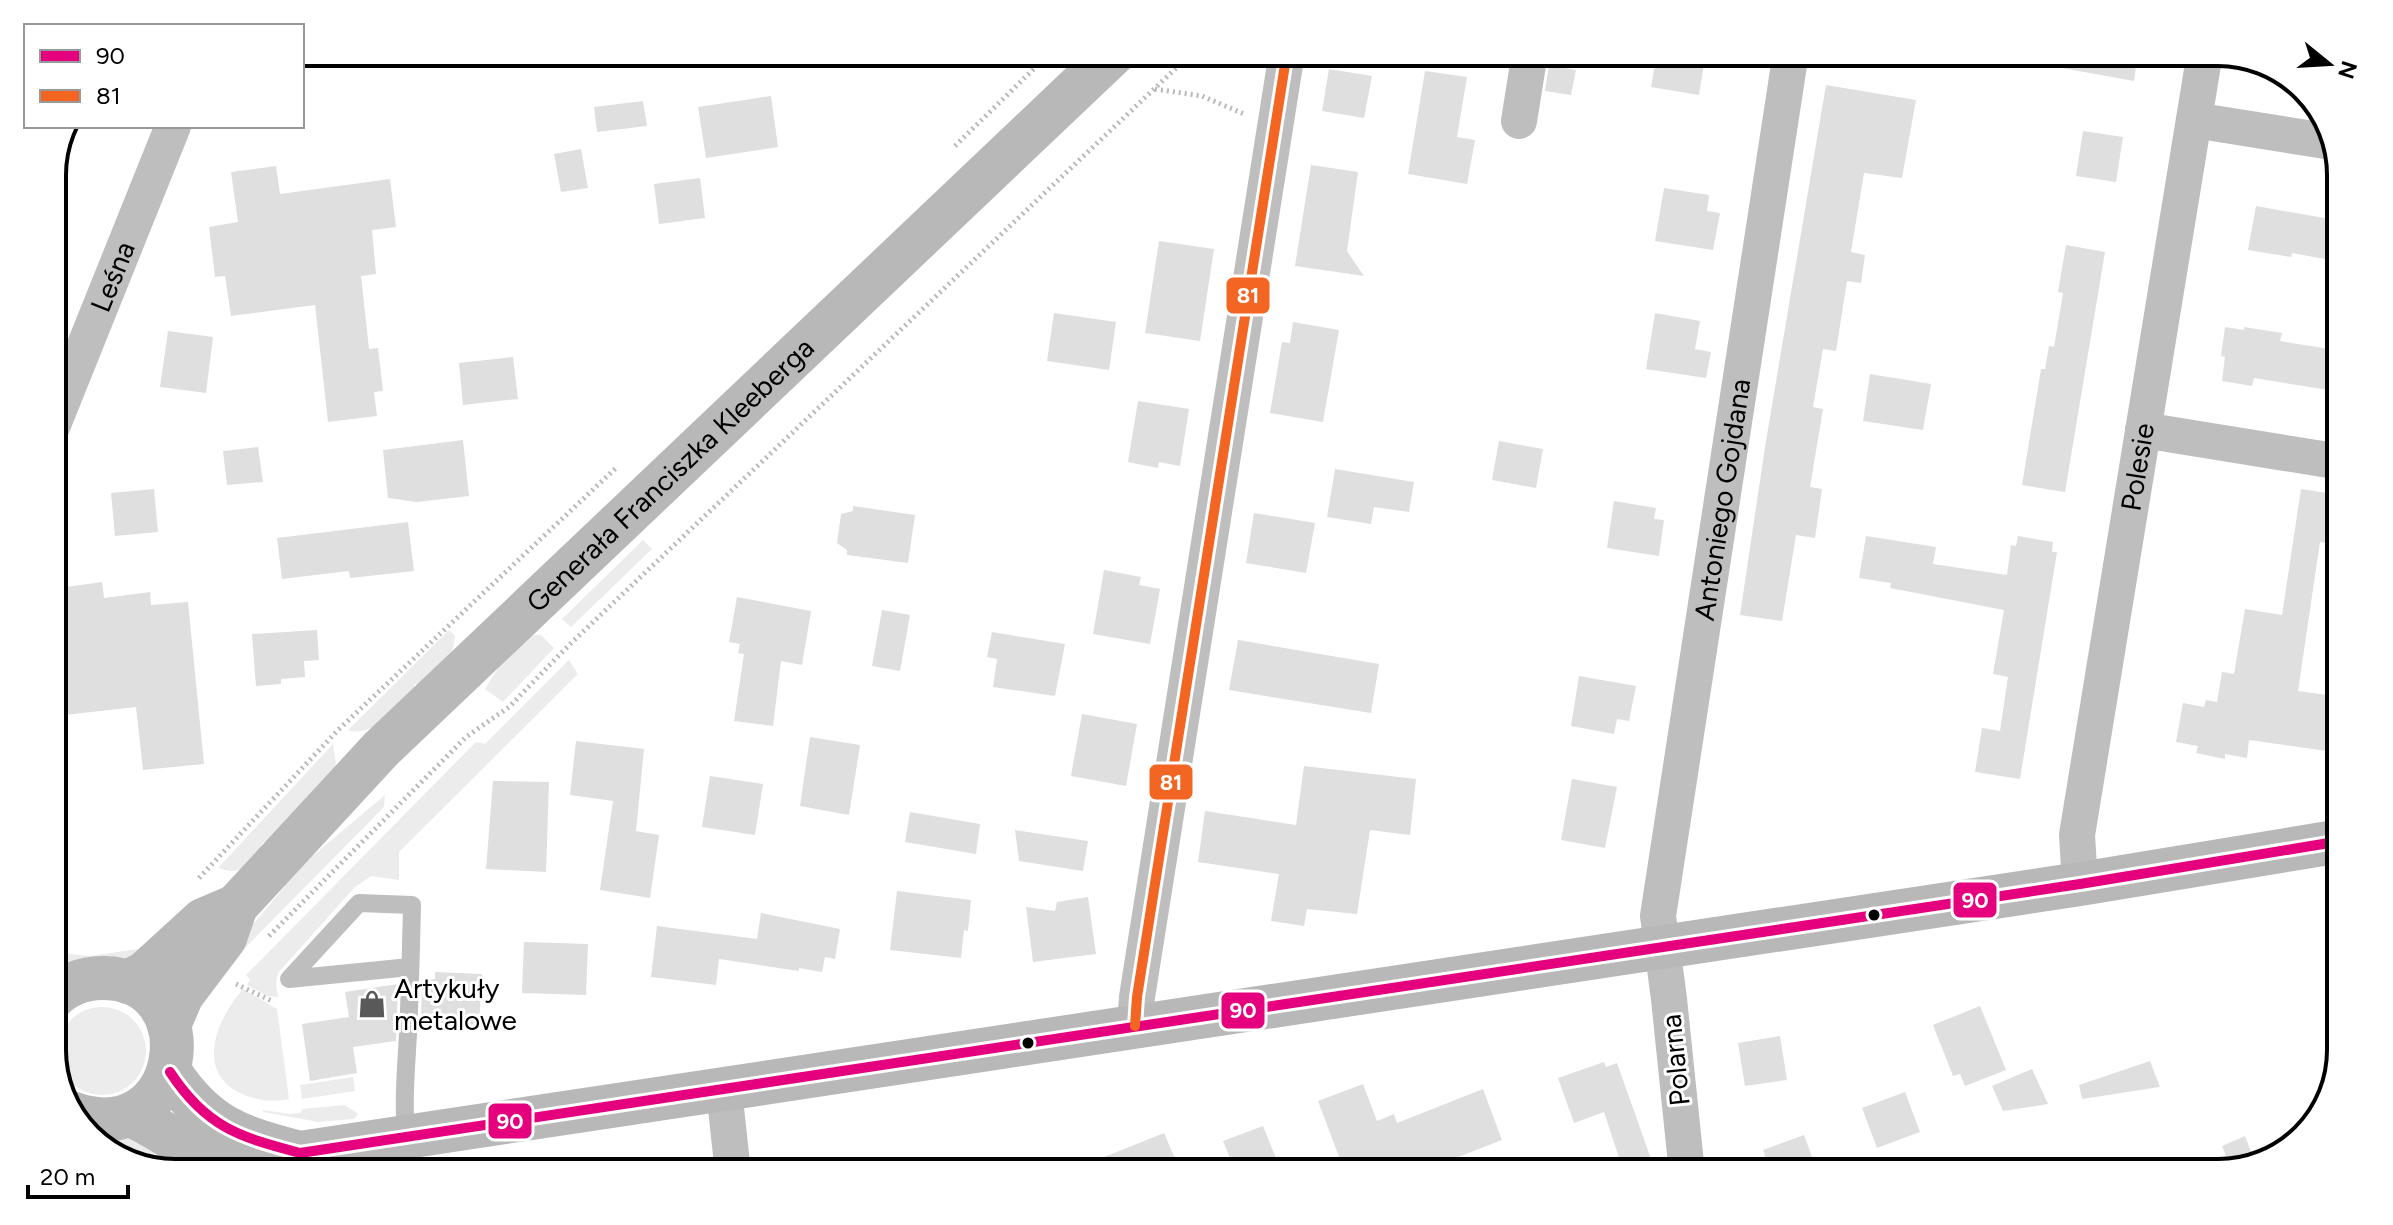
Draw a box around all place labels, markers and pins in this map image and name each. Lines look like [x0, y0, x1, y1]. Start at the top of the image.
unlabelled marker [1866, 907, 1882, 923]
place label: Artykuły metalowe [394, 971, 517, 1037]
shop icon: Artykuły metalowe [357, 989, 387, 1019]
unlabelled marker [1020, 1035, 1036, 1051]

